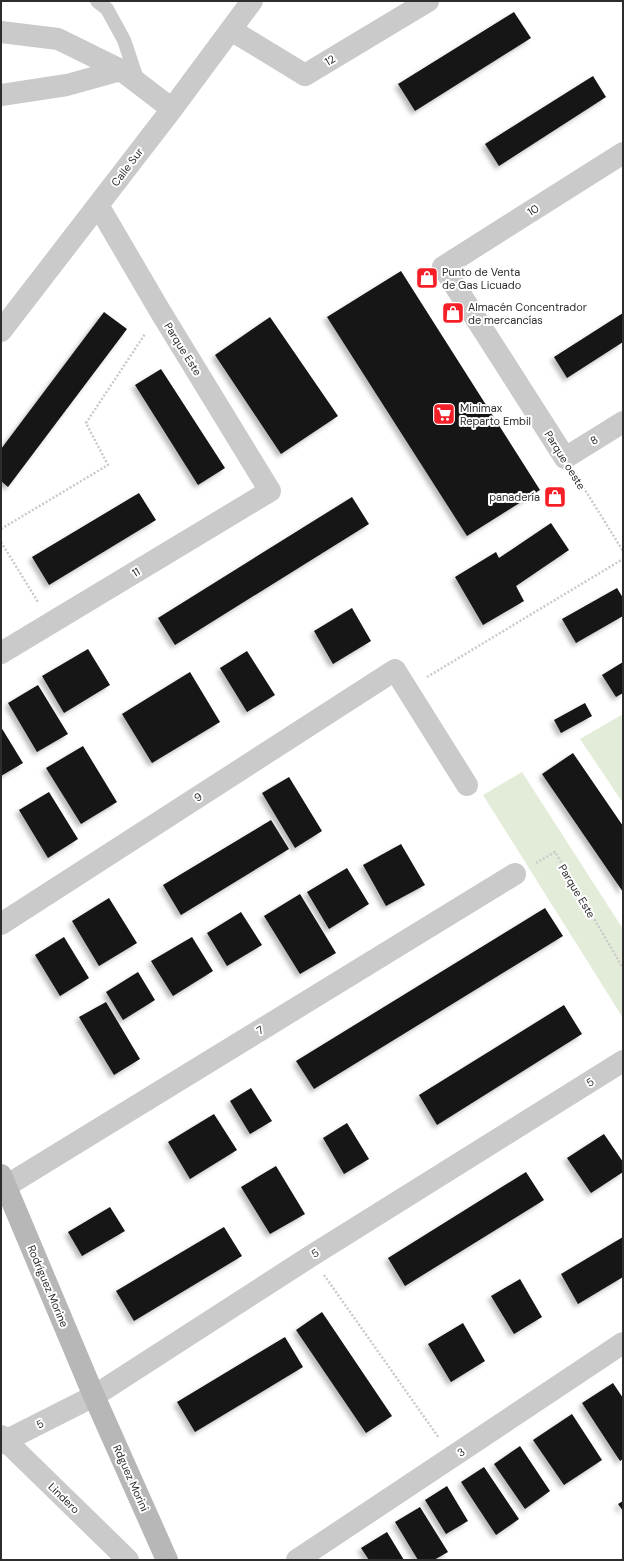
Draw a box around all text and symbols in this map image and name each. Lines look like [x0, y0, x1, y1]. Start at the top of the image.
street label: 12 [322, 51, 338, 69]
street label: Calle Sur [108, 145, 146, 189]
street label: 10 [525, 201, 541, 219]
shop icon: Punto de Venta de Gas Licuado [414, 265, 440, 291]
place label: Punto de Venta de Gas Licuado [442, 265, 521, 292]
shop icon: Almacén Concentrador de mercancías [440, 300, 466, 326]
place label: Almacén Concentrador de mercancías [468, 300, 587, 327]
street label: Parque Este [161, 320, 205, 378]
supermarket icon: Minimax Reparto Embil [431, 401, 457, 427]
place label: Minimax Reparto Embil [460, 401, 531, 428]
street label: Parque oeste [541, 428, 589, 492]
street label: 8 [587, 432, 601, 448]
shop icon: panadería [542, 484, 568, 510]
place label: panadería [489, 490, 540, 504]
street label: 11 [129, 564, 143, 580]
street label: 9 [191, 789, 205, 805]
street label: Parque Este [555, 862, 599, 920]
street label: 7 [254, 1022, 266, 1038]
street label: 5 [583, 1074, 597, 1090]
street label: Rodríguez Morine [24, 1243, 72, 1329]
street label: 5 [308, 1245, 322, 1261]
street label: 5 [34, 1416, 46, 1432]
street label: Rdguez Morini [110, 1443, 152, 1513]
street label: 3 [454, 1444, 468, 1460]
street label: Lindero [45, 1480, 83, 1516]

